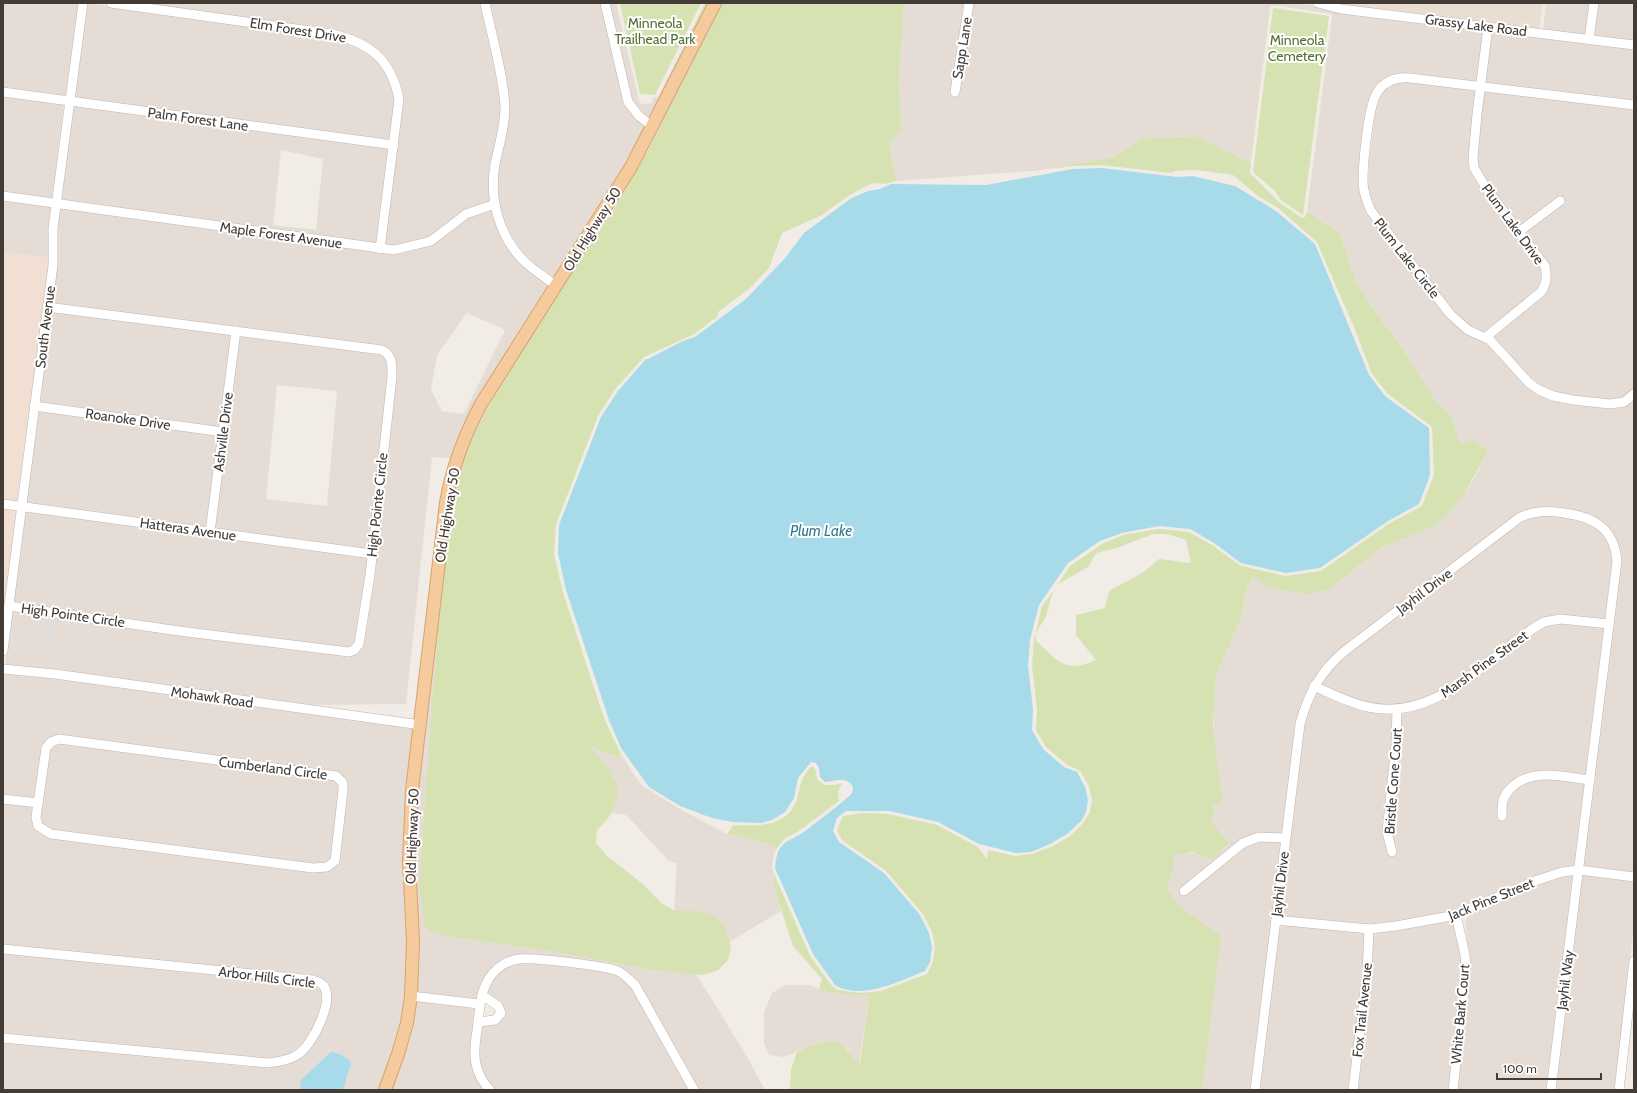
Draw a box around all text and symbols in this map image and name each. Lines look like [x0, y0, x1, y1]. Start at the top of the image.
street label: Grassy Lake Road [1424, 10, 1528, 40]
street label: Elm Forest Drive [249, 13, 347, 47]
park label: Minneola Trailhead Park [614, 14, 696, 48]
street label: Sapp Lane [948, 16, 976, 80]
park label: Minneola Cemetery [1268, 31, 1326, 65]
street label: Palm Forest Lane [146, 103, 250, 135]
street label: Plum Lake Drive [1478, 180, 1548, 268]
street label: Old Highway 50 [559, 183, 625, 275]
street label: Plum Lake Circle [1370, 214, 1444, 302]
street label: Maple Forest Avenue [219, 218, 343, 252]
street label: South Avenue [31, 285, 59, 369]
street label: Ashville Drive [209, 391, 237, 473]
street label: Roanoke Drive [84, 404, 172, 434]
street label: High Pointe Circle [363, 452, 391, 558]
street label: Old Highway 50 [431, 466, 463, 564]
street label: Hatteras Avenue [139, 513, 237, 545]
water label: Plum Lake [790, 522, 852, 540]
street label: Jayhil Drive [1392, 564, 1456, 618]
street label: High Pointe Circle [20, 599, 126, 631]
street label: Marsh Pine Street [1437, 626, 1532, 702]
street label: Mohawk Road [170, 682, 254, 712]
street label: Bristle Cone Court [1380, 727, 1406, 835]
street label: Cumberland Circle [218, 752, 328, 784]
street label: Old Highway 50 [401, 787, 423, 884]
street label: Jayhil Drive [1267, 850, 1293, 919]
street label: Jack Pine Street [1445, 874, 1537, 925]
street label: Jayhil Way [1552, 949, 1578, 1012]
street label: Arbor Hills Circle [218, 962, 316, 992]
street label: Fox Trail Avenue [1348, 962, 1376, 1058]
street label: White Bark Court [1447, 963, 1473, 1065]
scale bar [1497, 1055, 1601, 1081]
text: 100 m [1503, 1061, 1537, 1076]

